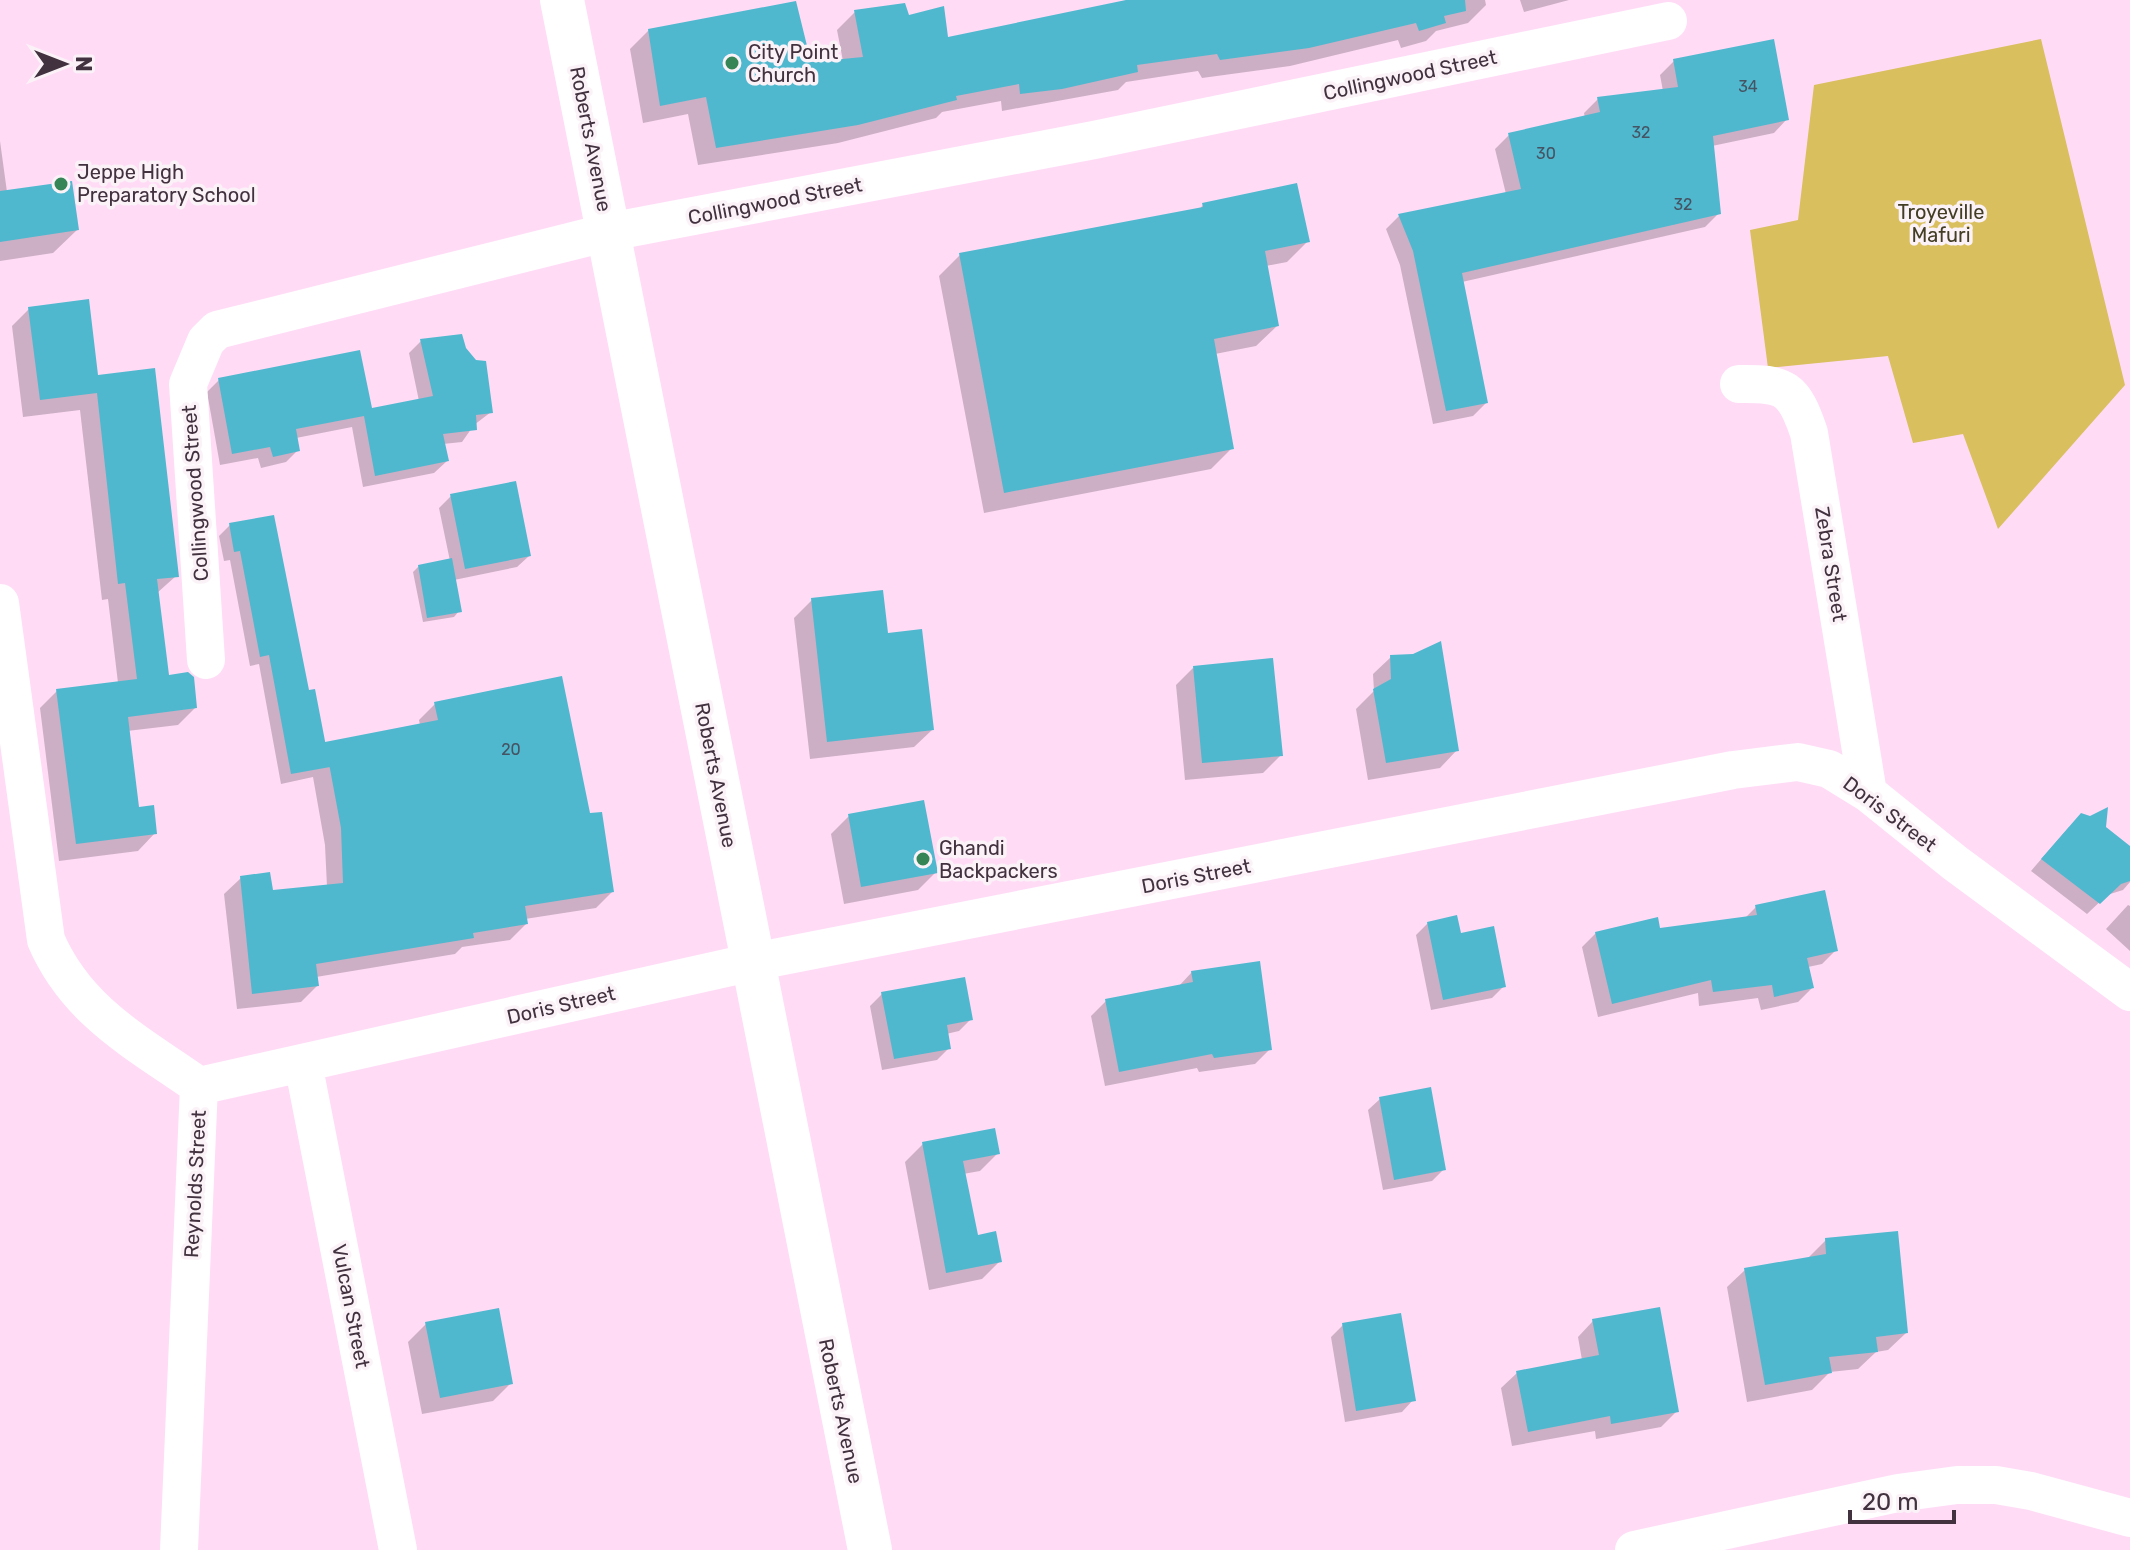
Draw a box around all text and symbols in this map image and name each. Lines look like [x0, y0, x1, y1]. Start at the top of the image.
north arrow [24, 24, 104, 104]
place label: City Point Church [748, 40, 838, 87]
street label: Collingwood Street [1321, 45, 1499, 105]
marker: City Point Church [723, 54, 741, 72]
text: N [70, 56, 97, 72]
street label: Roberts Avenue [565, 64, 617, 214]
house number: 34 [1738, 77, 1758, 96]
house number: 32 [1631, 123, 1651, 142]
house number: 30 [1536, 144, 1556, 163]
place label: Jeppe High Preparatory School [77, 160, 256, 207]
street label: Collingwood Street [686, 172, 864, 230]
marker: Jeppe High Preparatory School [52, 175, 70, 193]
house number: 32 [1673, 195, 1693, 214]
park label: Troyeville Mafuri [1898, 200, 1984, 247]
street label: Collingwood Street [177, 404, 213, 582]
street label: Zebra Street [1810, 505, 1852, 623]
street label: Roberts Avenue [690, 700, 742, 850]
house number: 20 [501, 740, 521, 759]
street label: Doris Street [1839, 771, 1942, 857]
place label: Ghandi Backpackers [939, 836, 1058, 883]
marker: Ghandi Backpackers [914, 850, 932, 868]
street label: Doris Street [1139, 854, 1253, 898]
street label: Doris Street [504, 981, 618, 1029]
street label: Reynolds Street [179, 1109, 211, 1259]
street label: Vulcan Street [327, 1242, 375, 1370]
street label: Roberts Avenue [814, 1336, 868, 1486]
scale bar [1850, 1474, 1954, 1524]
text: 20 m [1862, 1488, 1919, 1516]

